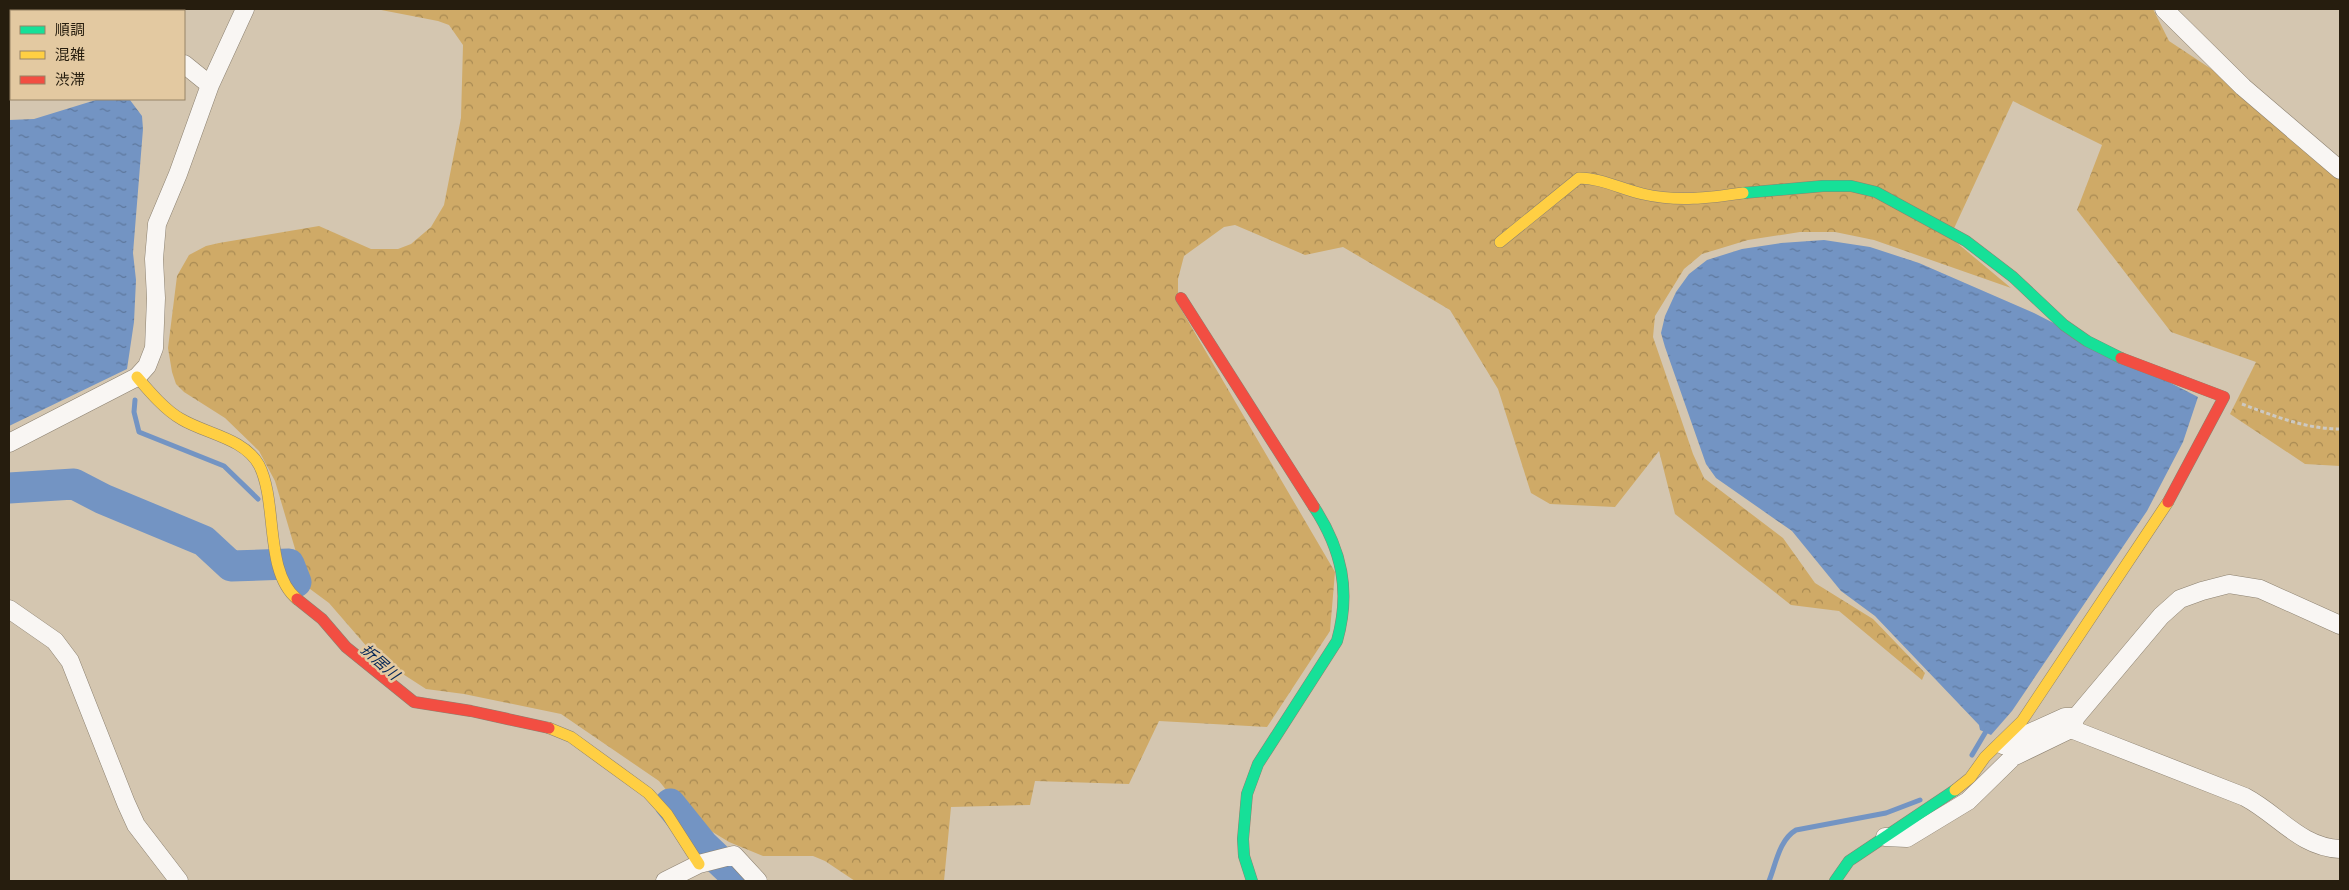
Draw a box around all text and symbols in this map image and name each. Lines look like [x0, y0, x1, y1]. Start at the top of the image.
legend [10, 10, 185, 100]
text: 順調 [55, 21, 85, 39]
text: 混雑 [55, 46, 85, 64]
text: 渋滞 [55, 71, 85, 89]
water label: 折居川 [357, 640, 404, 685]

